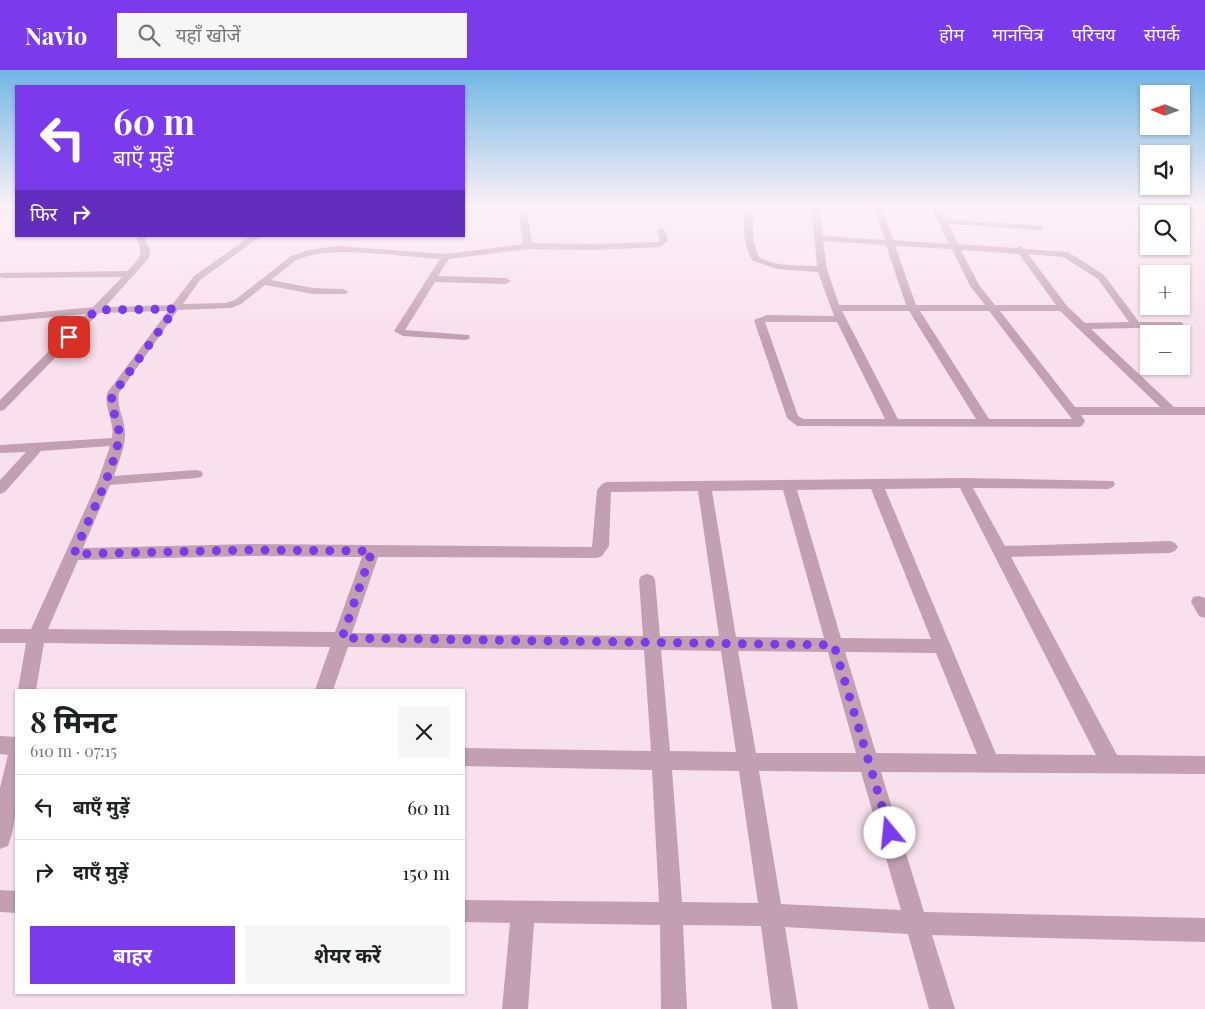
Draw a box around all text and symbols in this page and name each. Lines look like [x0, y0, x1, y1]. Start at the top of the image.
search box [117, 13, 467, 58]
text: Navio [25, 19, 87, 51]
icon: search [135, 21, 163, 49]
text: यहाँ खोजें [175, 21, 241, 47]
text: होम [939, 22, 964, 46]
text: मानचित्र [992, 22, 1044, 46]
text: परिचय [1072, 22, 1116, 46]
text: संपर्क [1144, 22, 1180, 46]
north arrow [1140, 85, 1190, 135]
map controls [1140, 85, 1190, 375]
text: 60 m [113, 97, 195, 144]
icon: left [30, 105, 95, 170]
text: बाएँ मुड़ें [113, 142, 174, 172]
button: sound [1140, 145, 1190, 195]
text: फिर [30, 200, 57, 226]
icon: right [67, 200, 95, 228]
button: search [1140, 205, 1190, 255]
button: + [1140, 265, 1190, 315]
pin [48, 316, 90, 358]
icon: arrive [55, 323, 83, 351]
button: − [1140, 325, 1190, 375]
text: 8 मिनट [30, 701, 117, 741]
button: close [398, 706, 450, 758]
text: 610 m · 07:15 [30, 740, 117, 761]
icon: left [30, 793, 58, 821]
text: बाएँ मुड़ें [73, 793, 130, 819]
text: 60 m [407, 794, 450, 820]
position arrow [863, 806, 915, 858]
icon: right [30, 858, 58, 886]
text: दाएँ मुड़ें [73, 858, 128, 884]
text: 150 m [402, 859, 450, 885]
button: बाहर [30, 926, 235, 984]
button: शेयर करें [245, 926, 450, 984]

